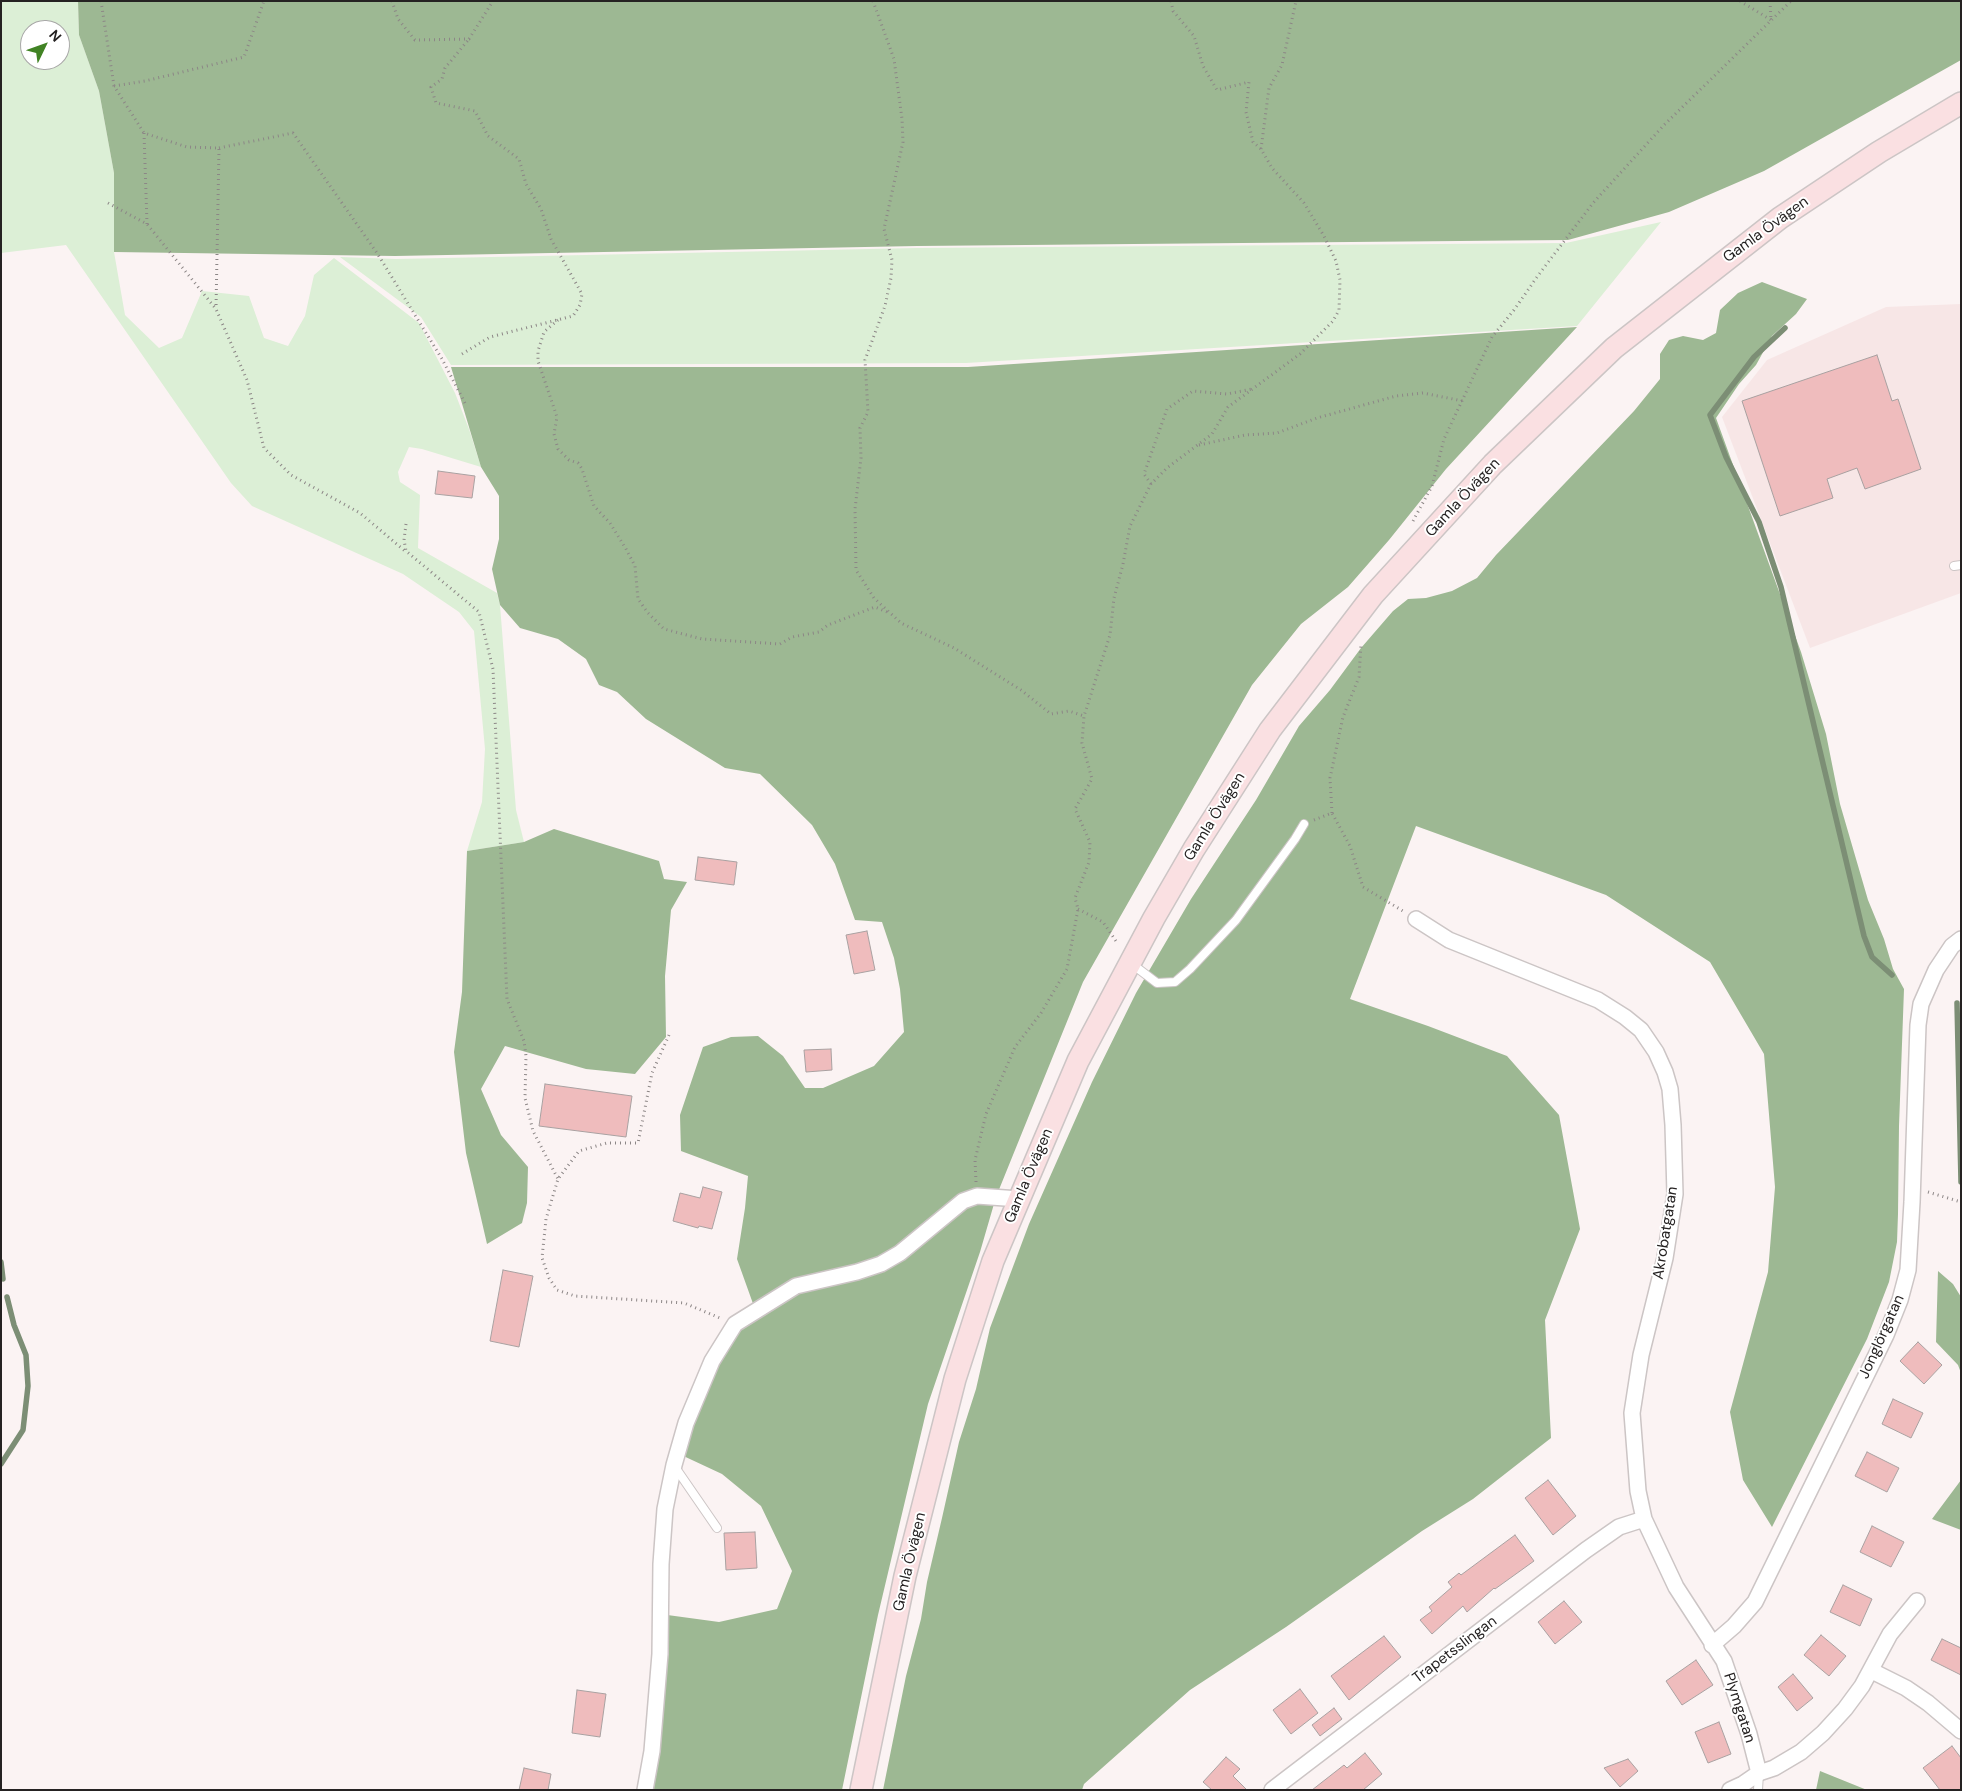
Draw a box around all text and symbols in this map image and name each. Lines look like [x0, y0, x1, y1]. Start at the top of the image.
north arrow [20, 20, 70, 70]
text: N [45, 26, 66, 45]
street label: Gamla Övägen [1720, 193, 1812, 267]
street label: Gamla Övägen [1422, 455, 1504, 541]
street label: Gamla Övägen [1181, 769, 1249, 865]
street label: Gamla Övägen [1001, 1126, 1057, 1226]
street label: Akrobatgatan [1650, 1185, 1682, 1281]
street label: Jonglörgatan [1855, 1292, 1909, 1382]
street label: Gamla Övägen [890, 1511, 930, 1613]
street label: Trapetsslingan [1409, 1613, 1501, 1687]
street label: Plymgatan [1719, 1671, 1759, 1745]

